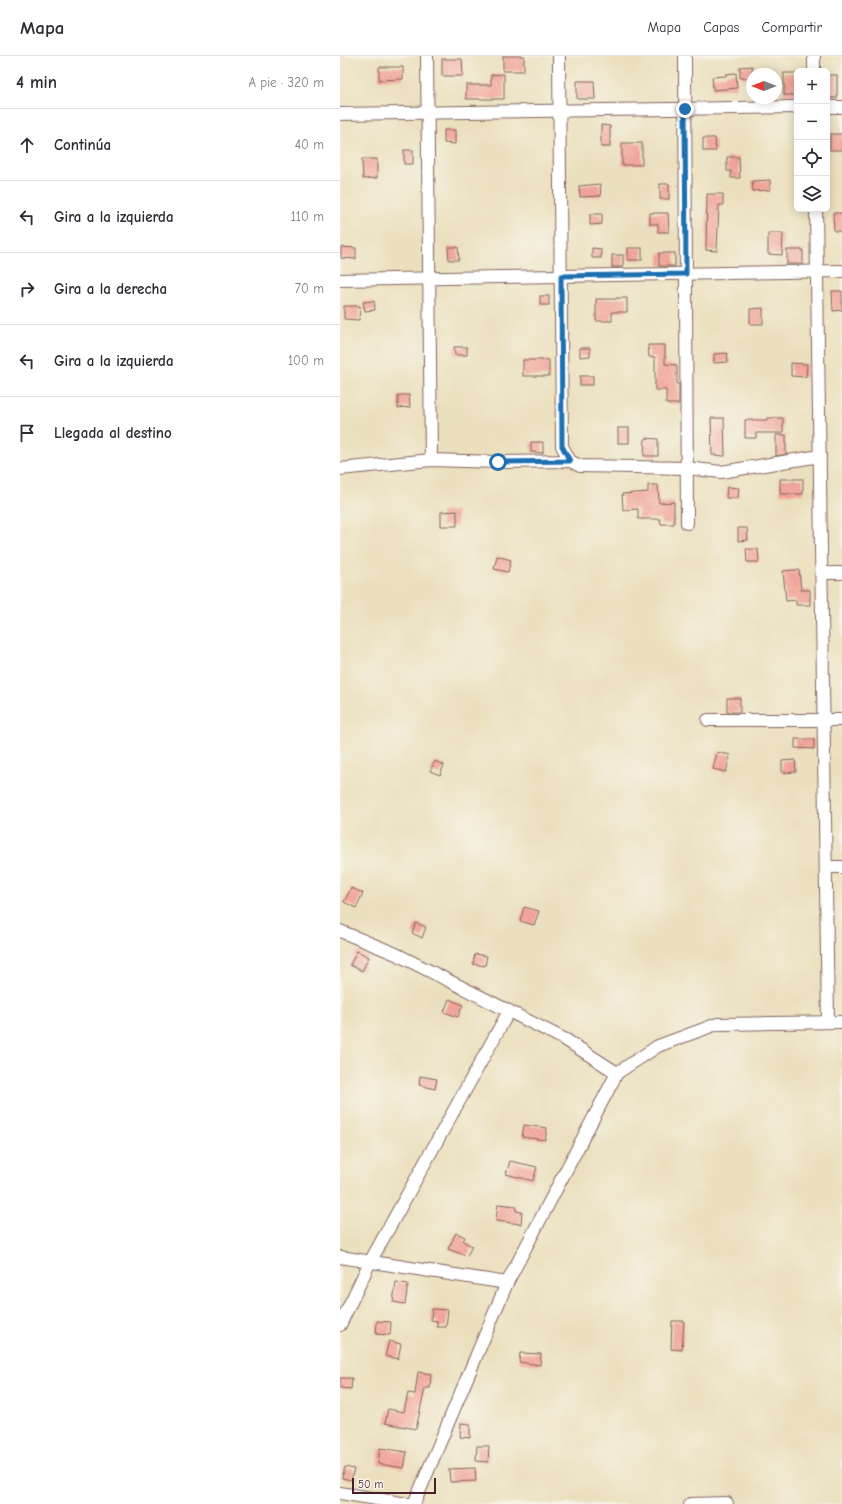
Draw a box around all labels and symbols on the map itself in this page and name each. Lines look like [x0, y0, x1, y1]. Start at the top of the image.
north arrow [746, 68, 782, 104]
route end [676, 100, 694, 118]
route start [489, 453, 507, 471]
scale bar [352, 1476, 436, 1495]

